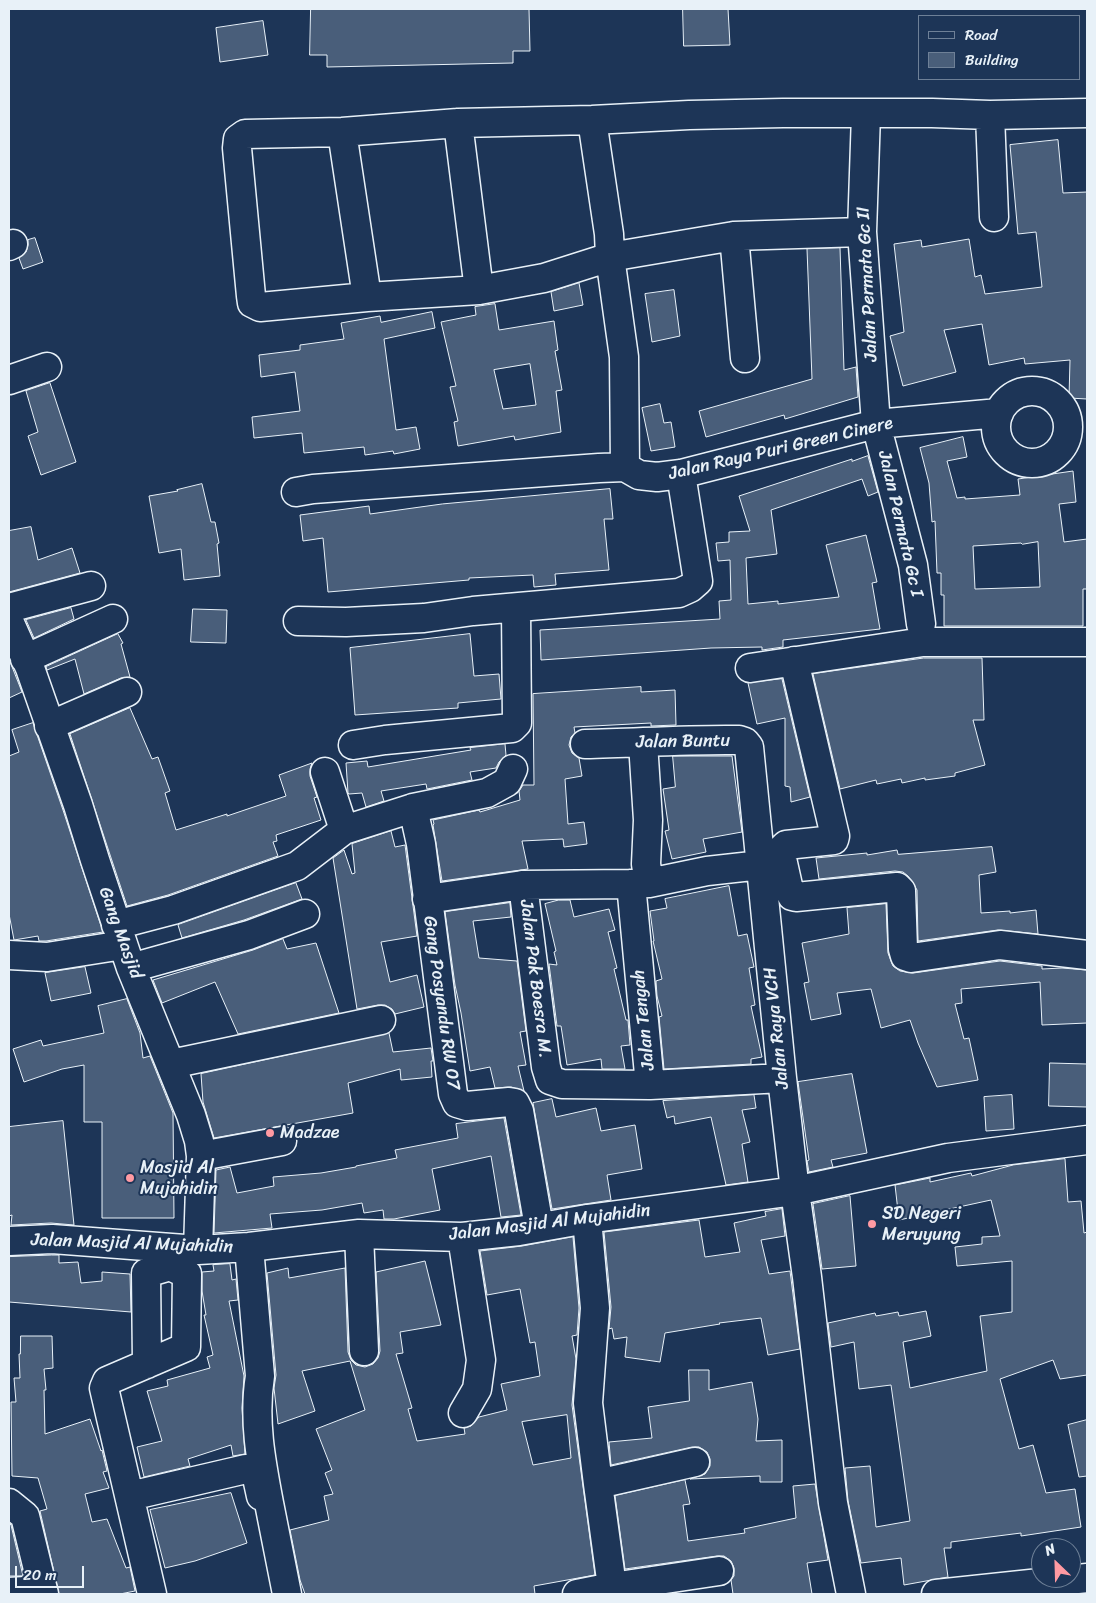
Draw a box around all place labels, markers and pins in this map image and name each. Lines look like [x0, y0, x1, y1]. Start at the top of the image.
place label: Madzae [280, 1122, 339, 1144]
marker: Madzae [264, 1127, 276, 1139]
place label: Masjid Al Mujahidin [140, 1157, 218, 1200]
marker: Masjid Al Mujahidin [124, 1172, 136, 1184]
place label: SD Negeri Meruyung [882, 1203, 961, 1246]
marker: SD Negeri Meruyung [866, 1218, 878, 1230]

